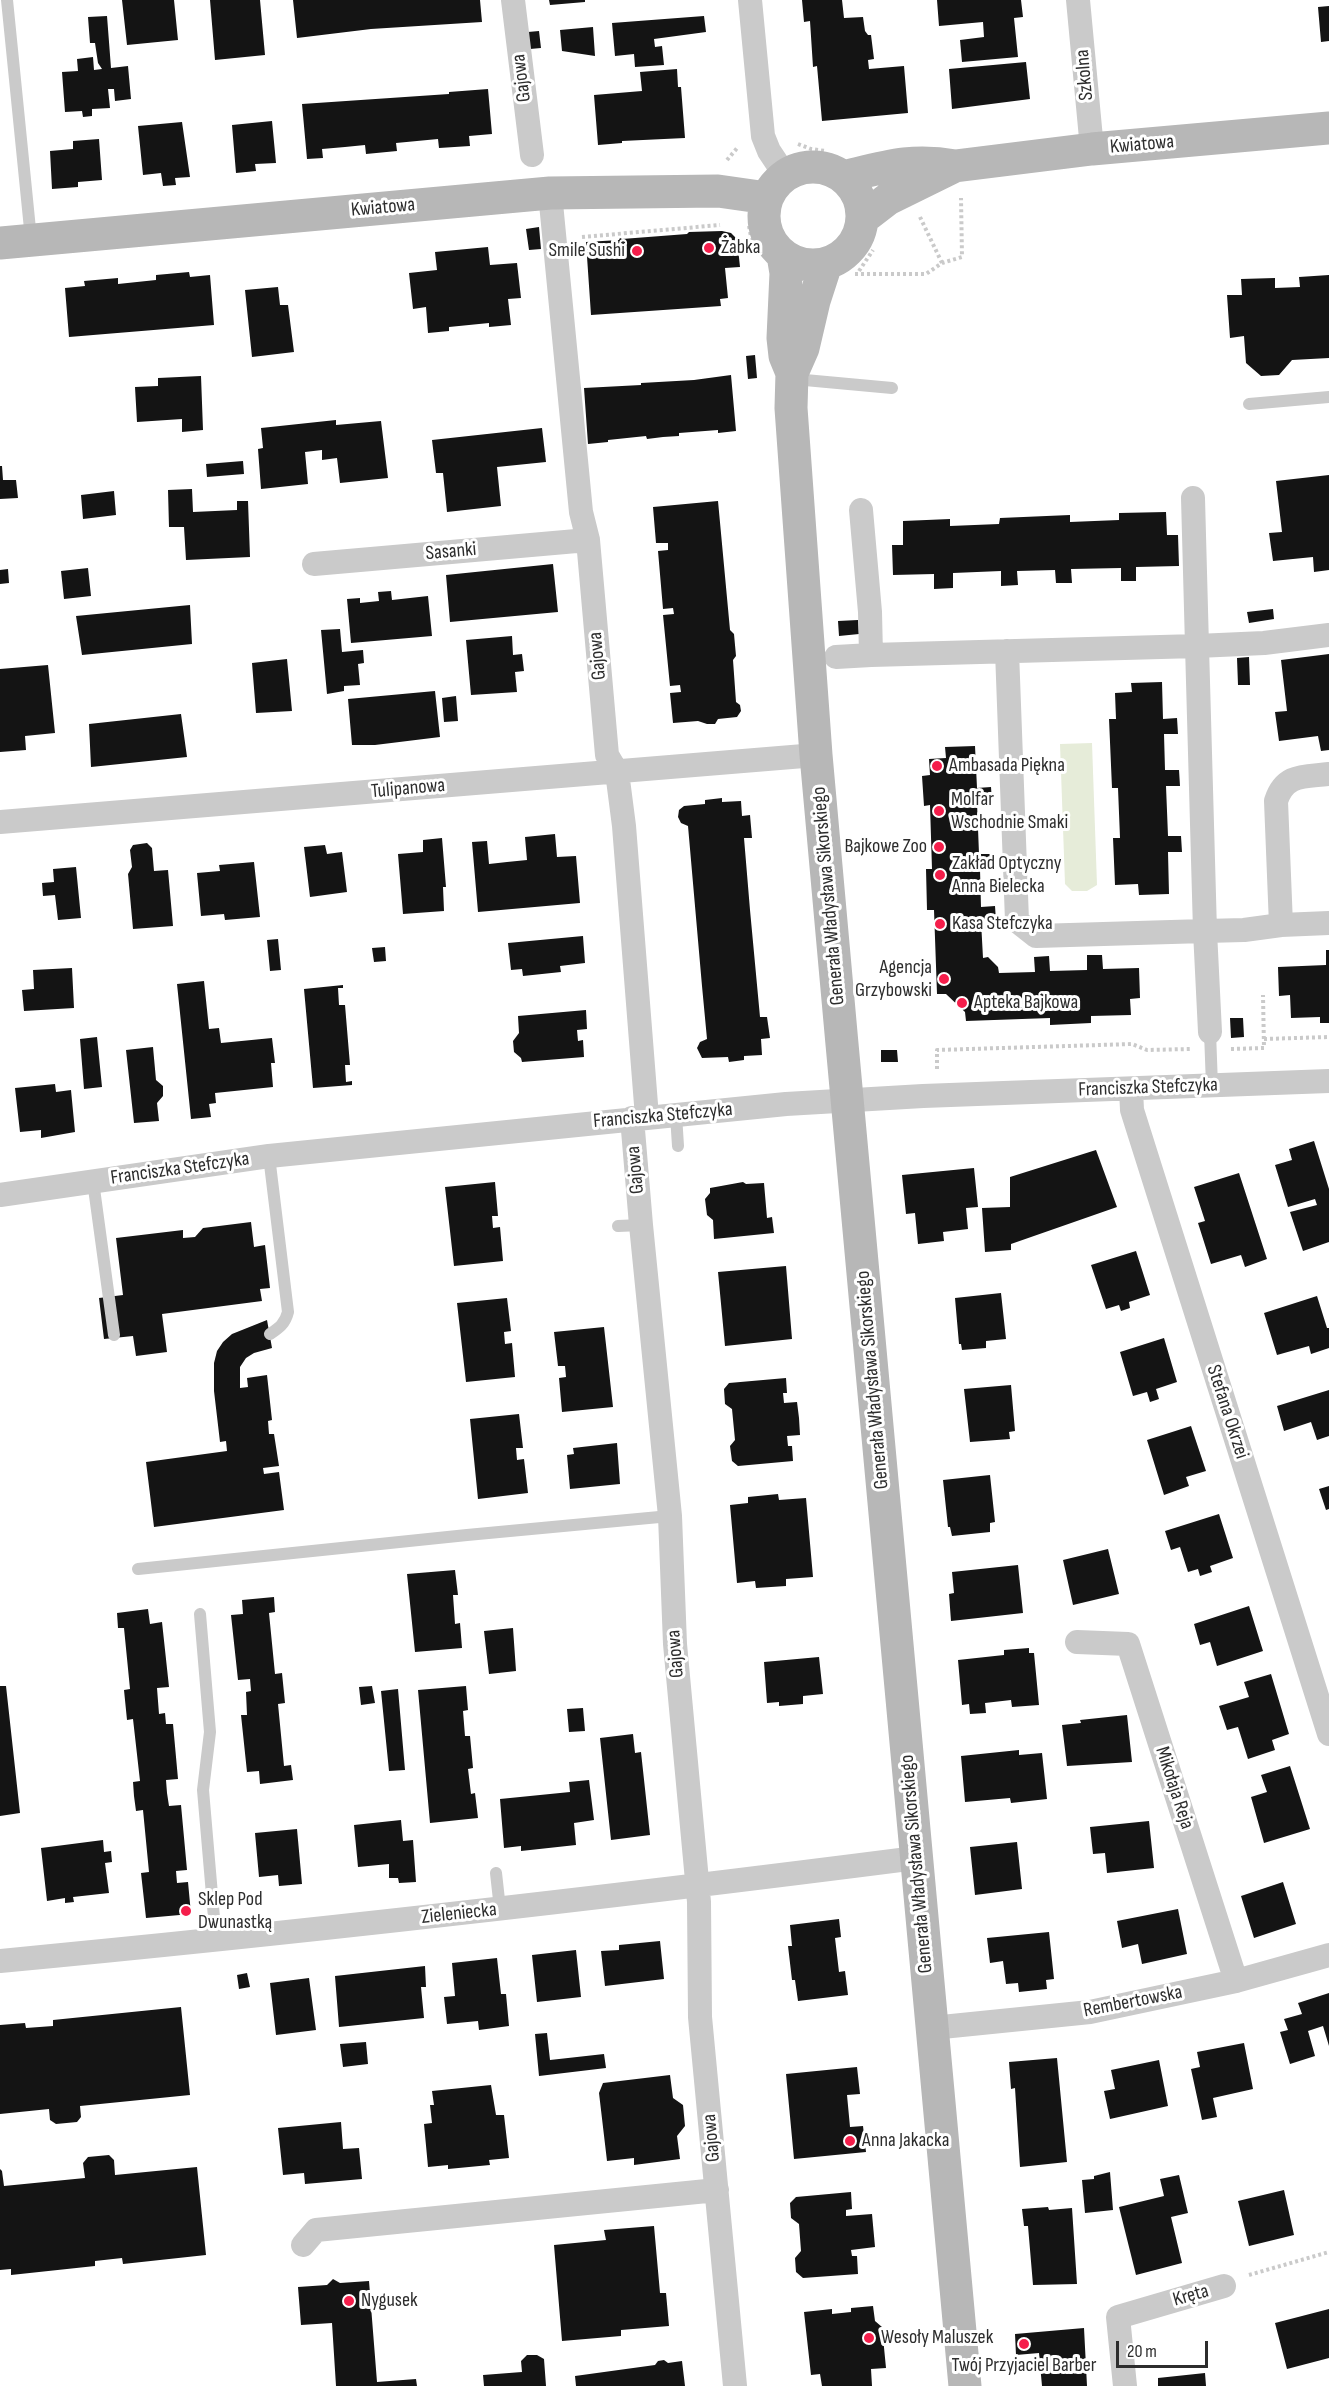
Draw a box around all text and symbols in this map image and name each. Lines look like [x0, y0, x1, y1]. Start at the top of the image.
street label: Szkolna [1071, 48, 1099, 102]
street label: Gajowa [507, 53, 537, 103]
street label: Kwiatowa [1109, 130, 1175, 160]
street label: Kwiatowa [350, 193, 416, 223]
place label: Żabka [721, 236, 760, 260]
place label: Smile Sushi [549, 239, 625, 263]
marker: Żabka [702, 241, 716, 255]
marker: Smile Sushi [630, 244, 644, 258]
street label: Sasanki [425, 538, 477, 566]
street label: Gajowa [584, 631, 612, 681]
place label: Ambasada Piękna [949, 754, 1065, 778]
marker: Ambasada Piękna [930, 759, 944, 773]
street label: Tulipanowa [370, 774, 446, 804]
street label: Generała Władysława Sikorskiego [807, 786, 851, 1006]
place label: Molfar Wschodnie Smaki [951, 788, 1068, 835]
marker: Molfar Wschodnie Smaki [932, 804, 946, 818]
place label: Bajkowe Zoo [844, 835, 927, 859]
marker: Bajkowe Zoo [932, 840, 946, 854]
place label: Zakład Optyczny Anna Bielecka [952, 852, 1061, 899]
marker: Zakład Optyczny Anna Bielecka [933, 868, 947, 882]
place label: Kasa Stefczyka [952, 912, 1053, 936]
marker: Kasa Stefczyka [933, 917, 947, 931]
place label: Agencja Grzybowski [855, 956, 932, 1003]
marker: Agencja Grzybowski [937, 972, 951, 986]
place label: Apteka Bajkowa [974, 991, 1078, 1015]
marker: Apteka Bajkowa [955, 996, 969, 1010]
street label: Franciszka Stefczyka [1078, 1074, 1218, 1102]
street label: Franciszka Stefczyka [592, 1098, 734, 1134]
street label: Gajowa [622, 1145, 650, 1195]
street label: Franciszka Stefczyka [109, 1147, 251, 1191]
street label: Generała Władysława Sikorskiego [851, 1270, 895, 1490]
street label: Stefana Okrzei [1201, 1362, 1253, 1462]
street label: Gajowa [662, 1629, 690, 1679]
street label: Mikołaja Reja [1149, 1744, 1199, 1832]
street label: Generała Władysława Sikorskiego [895, 1754, 939, 1974]
place label: Sklep Pod Dwunastką [198, 1888, 272, 1935]
street label: Zieleniecka [420, 1898, 498, 1930]
marker: Sklep Pod Dwunastką [179, 1904, 193, 1918]
street label: Rembertowska [1082, 1981, 1184, 2023]
street label: Gajowa [698, 2113, 726, 2163]
place label: Anna Jakacka [862, 2129, 949, 2153]
marker: Anna Jakacka [843, 2134, 857, 2148]
street label: Kręta [1170, 2279, 1212, 2313]
place label: Nygusek [361, 2289, 418, 2313]
marker: Nygusek [342, 2294, 356, 2308]
place label: Wesoły Maluszek [881, 2326, 993, 2350]
scale bar [1119, 2329, 1210, 2367]
marker: Wesoły Maluszek [862, 2331, 876, 2345]
marker: Twój Przyjaciel Barber [1017, 2337, 1031, 2351]
text: 20 m [1127, 2341, 1157, 2362]
place label: Twój Przyjaciel Barber [951, 2354, 1097, 2378]

